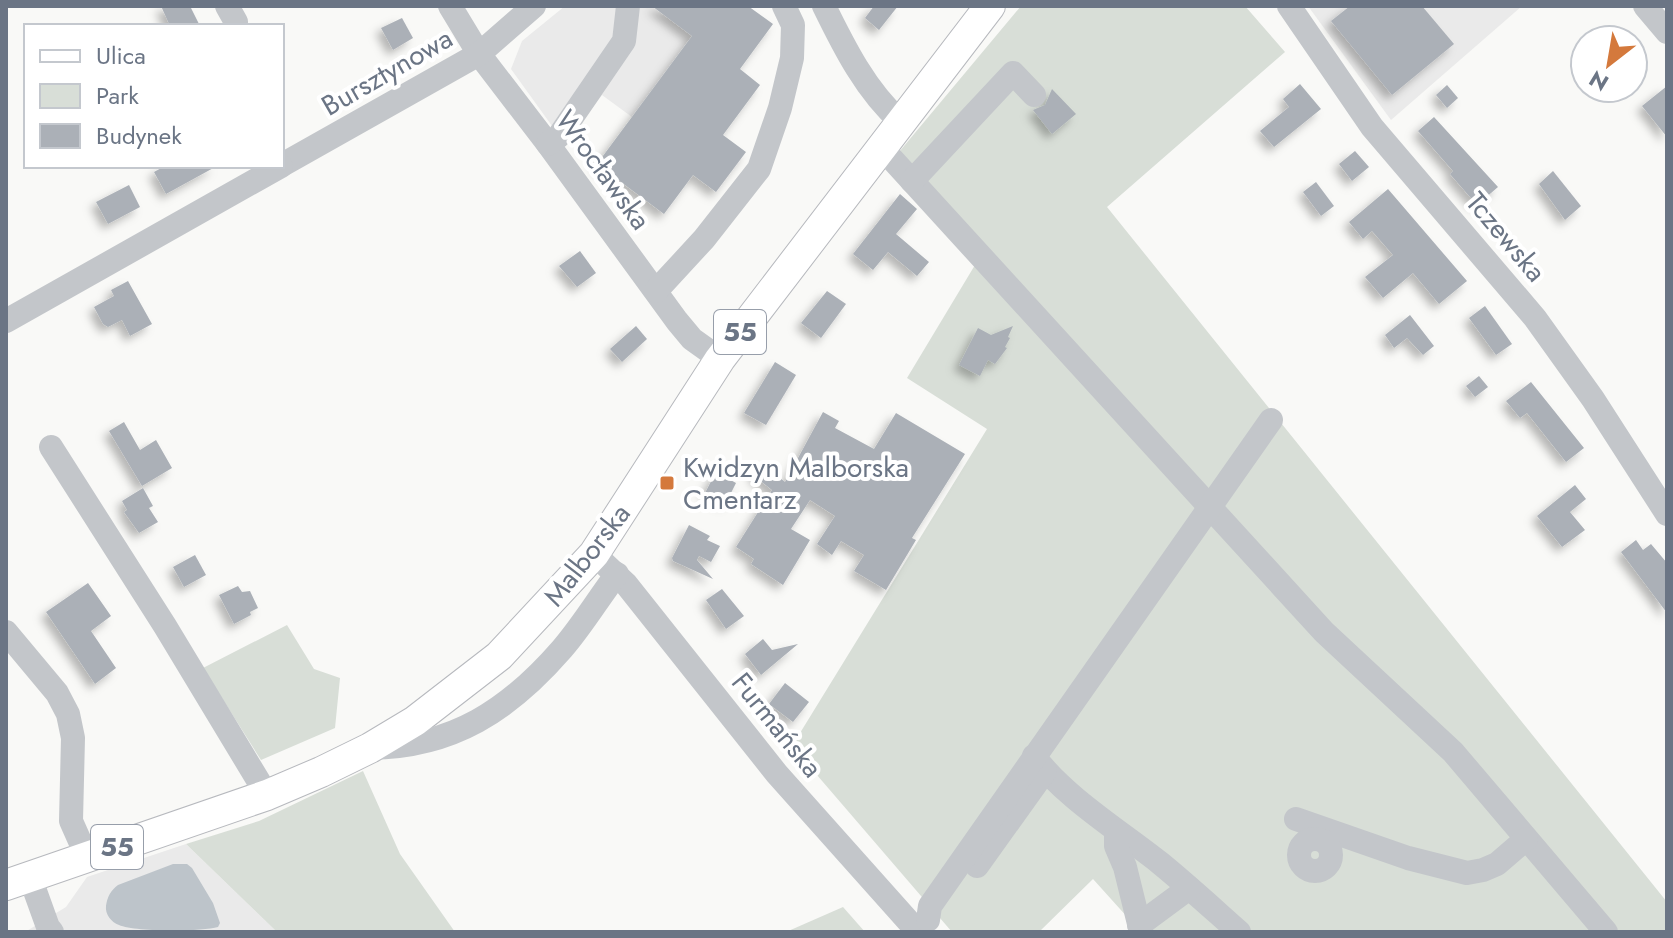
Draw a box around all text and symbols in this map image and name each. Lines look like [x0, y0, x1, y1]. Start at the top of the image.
street label: Bursztynowa [314, 18, 460, 126]
legend [24, 24, 284, 168]
north arrow [1569, 24, 1649, 104]
text: Ulica [96, 38, 146, 73]
text: N [1583, 63, 1614, 99]
text: Park [96, 78, 139, 113]
street label: Wrocławska [545, 102, 661, 238]
text: Budynek [96, 118, 182, 153]
street label: Tczewska [1456, 183, 1556, 291]
road number: 55 [714, 310, 766, 354]
place label: Kwidzyn Malborska Cmentarz [683, 447, 909, 520]
marker: Kwidzyn Malborska Cmentarz [658, 474, 676, 492]
street label: Malborska [534, 495, 640, 615]
street label: Furmańska [722, 664, 832, 786]
road number: 55 [91, 825, 143, 869]

